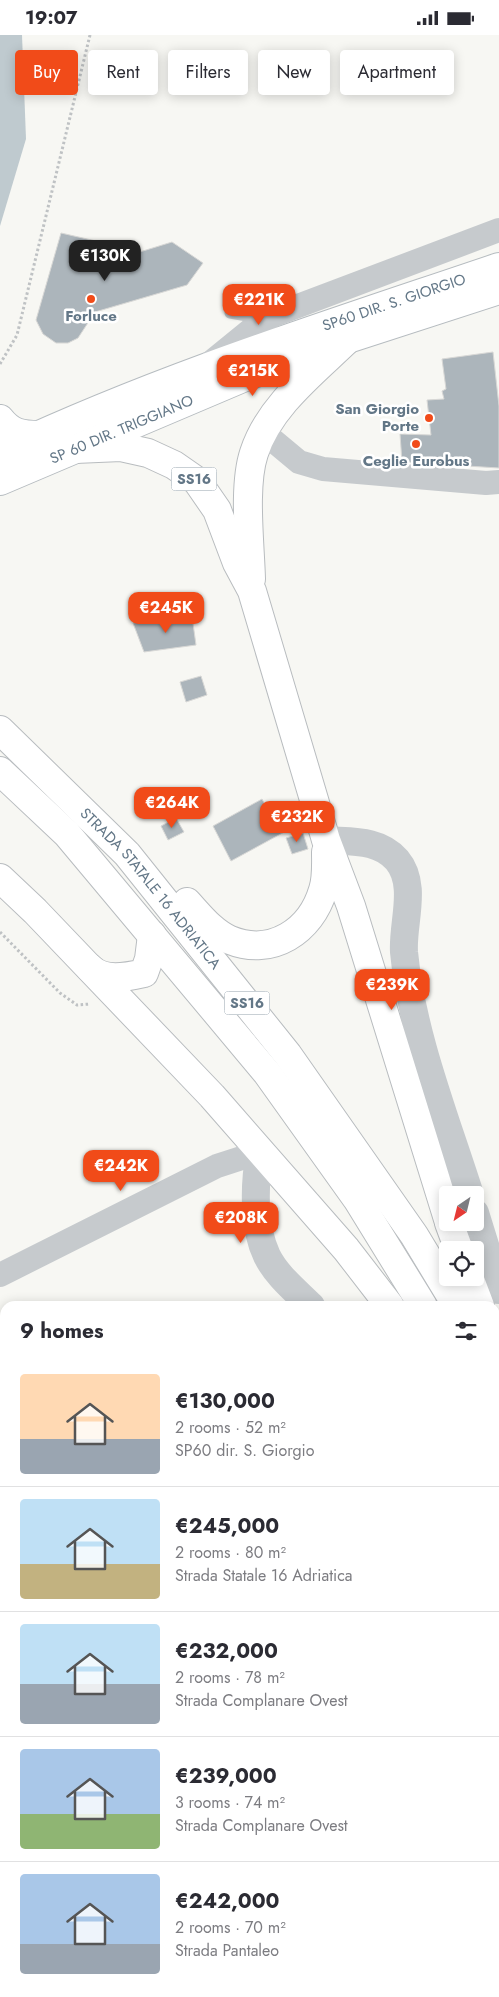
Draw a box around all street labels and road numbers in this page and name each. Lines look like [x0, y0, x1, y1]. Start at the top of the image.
street label: SP60 DIR. S. GIORGIO [319, 268, 469, 337]
street label: SP 60 DIR. TRIGGIANO [46, 389, 197, 470]
road number: SS16 [172, 467, 216, 491]
street label: STRADA STATALE 16 ADRIATICA [75, 803, 226, 974]
road number: SS16 [224, 991, 270, 1015]

